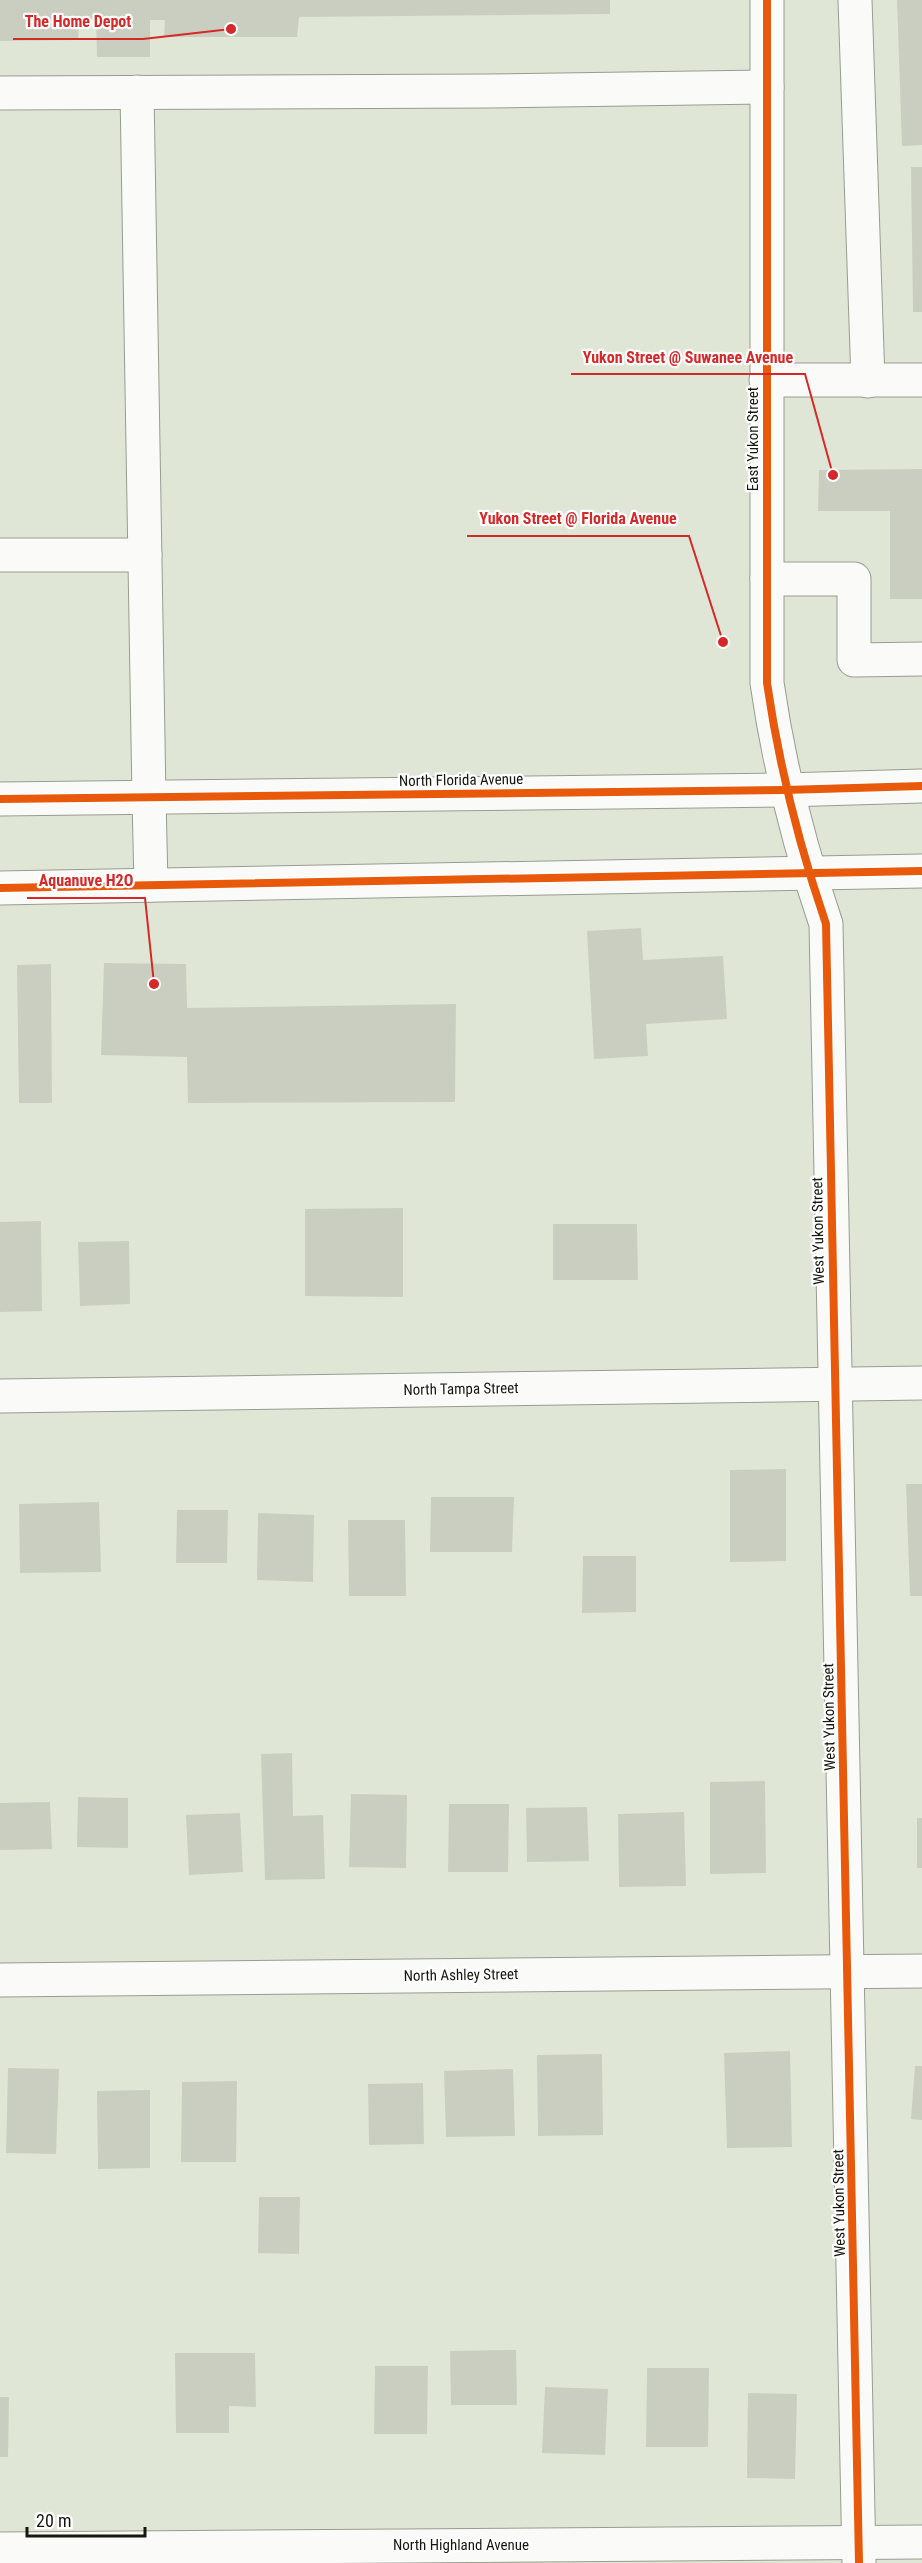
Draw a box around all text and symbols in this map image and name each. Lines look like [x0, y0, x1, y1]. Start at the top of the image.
callout: The Home Depot [13, 5, 143, 39]
text: The Home Depot [25, 12, 131, 31]
callout: Yukon Street @ Suwanee Avenue [571, 340, 805, 374]
text: Yukon Street @ Suwanee Avenue [583, 348, 793, 367]
street label: East Yukon Street [744, 387, 762, 491]
callout: Yukon Street @ Florida Avenue [467, 502, 689, 536]
text: Yukon Street @ Florida Avenue [479, 509, 677, 528]
street label: North Florida Avenue [399, 770, 523, 790]
callout: Aquanuve H2O [27, 864, 145, 898]
text: Aquanuve H2O [39, 871, 133, 890]
street label: West Yukon Street [808, 1177, 828, 1285]
street label: North Tampa Street [403, 1379, 519, 1399]
street label: West Yukon Street [819, 1663, 839, 1771]
street label: North Ashley Street [403, 1965, 519, 1985]
street label: West Yukon Street [829, 2149, 849, 2257]
scale bar [27, 2500, 146, 2538]
text: 20 m [36, 2510, 71, 2531]
street label: North Highland Avenue [393, 2536, 529, 2554]

